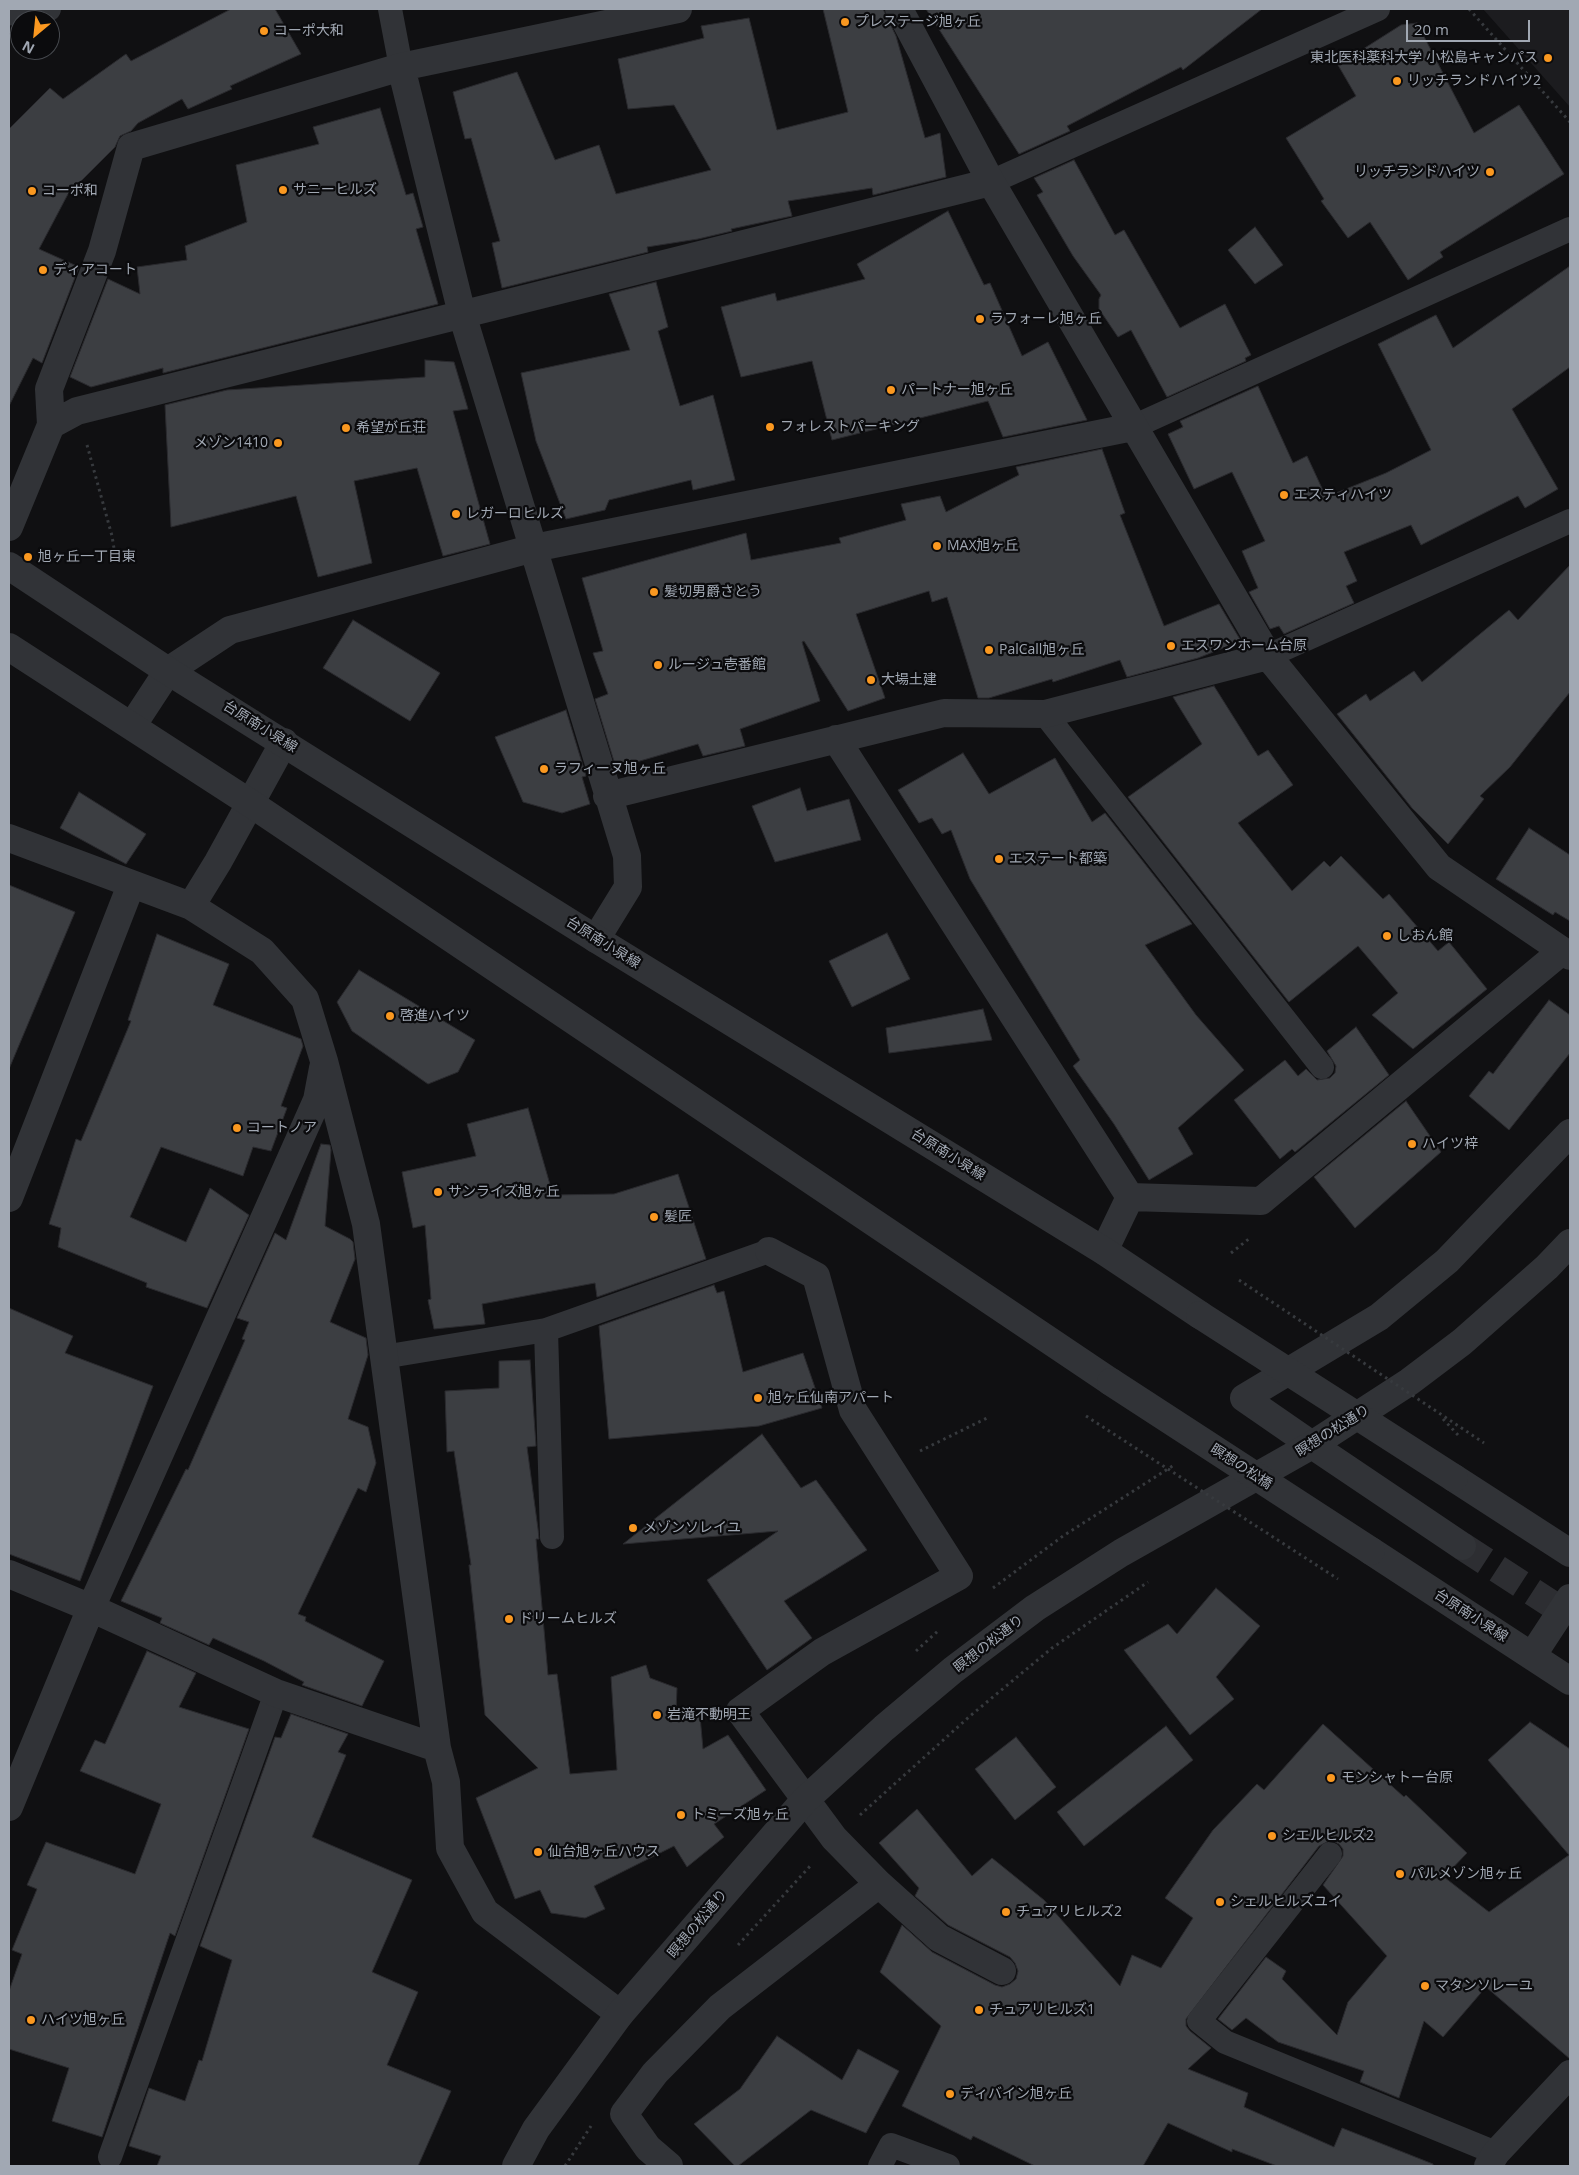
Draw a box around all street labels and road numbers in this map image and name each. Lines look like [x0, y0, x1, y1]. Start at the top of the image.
street label: 台原南小泉線 [220, 698, 300, 756]
street label: 台原南小泉線 [563, 914, 643, 972]
street label: 台原南小泉線 [908, 1126, 988, 1184]
street label: 瞑想の松通り [1293, 1402, 1373, 1460]
street label: 瞑想の松橋 [1207, 1441, 1275, 1493]
street label: 台原南小泉線 [1431, 1586, 1511, 1646]
street label: 瞑想の松通り [951, 1612, 1027, 1676]
street label: 瞑想の松通り [665, 1886, 731, 1962]

